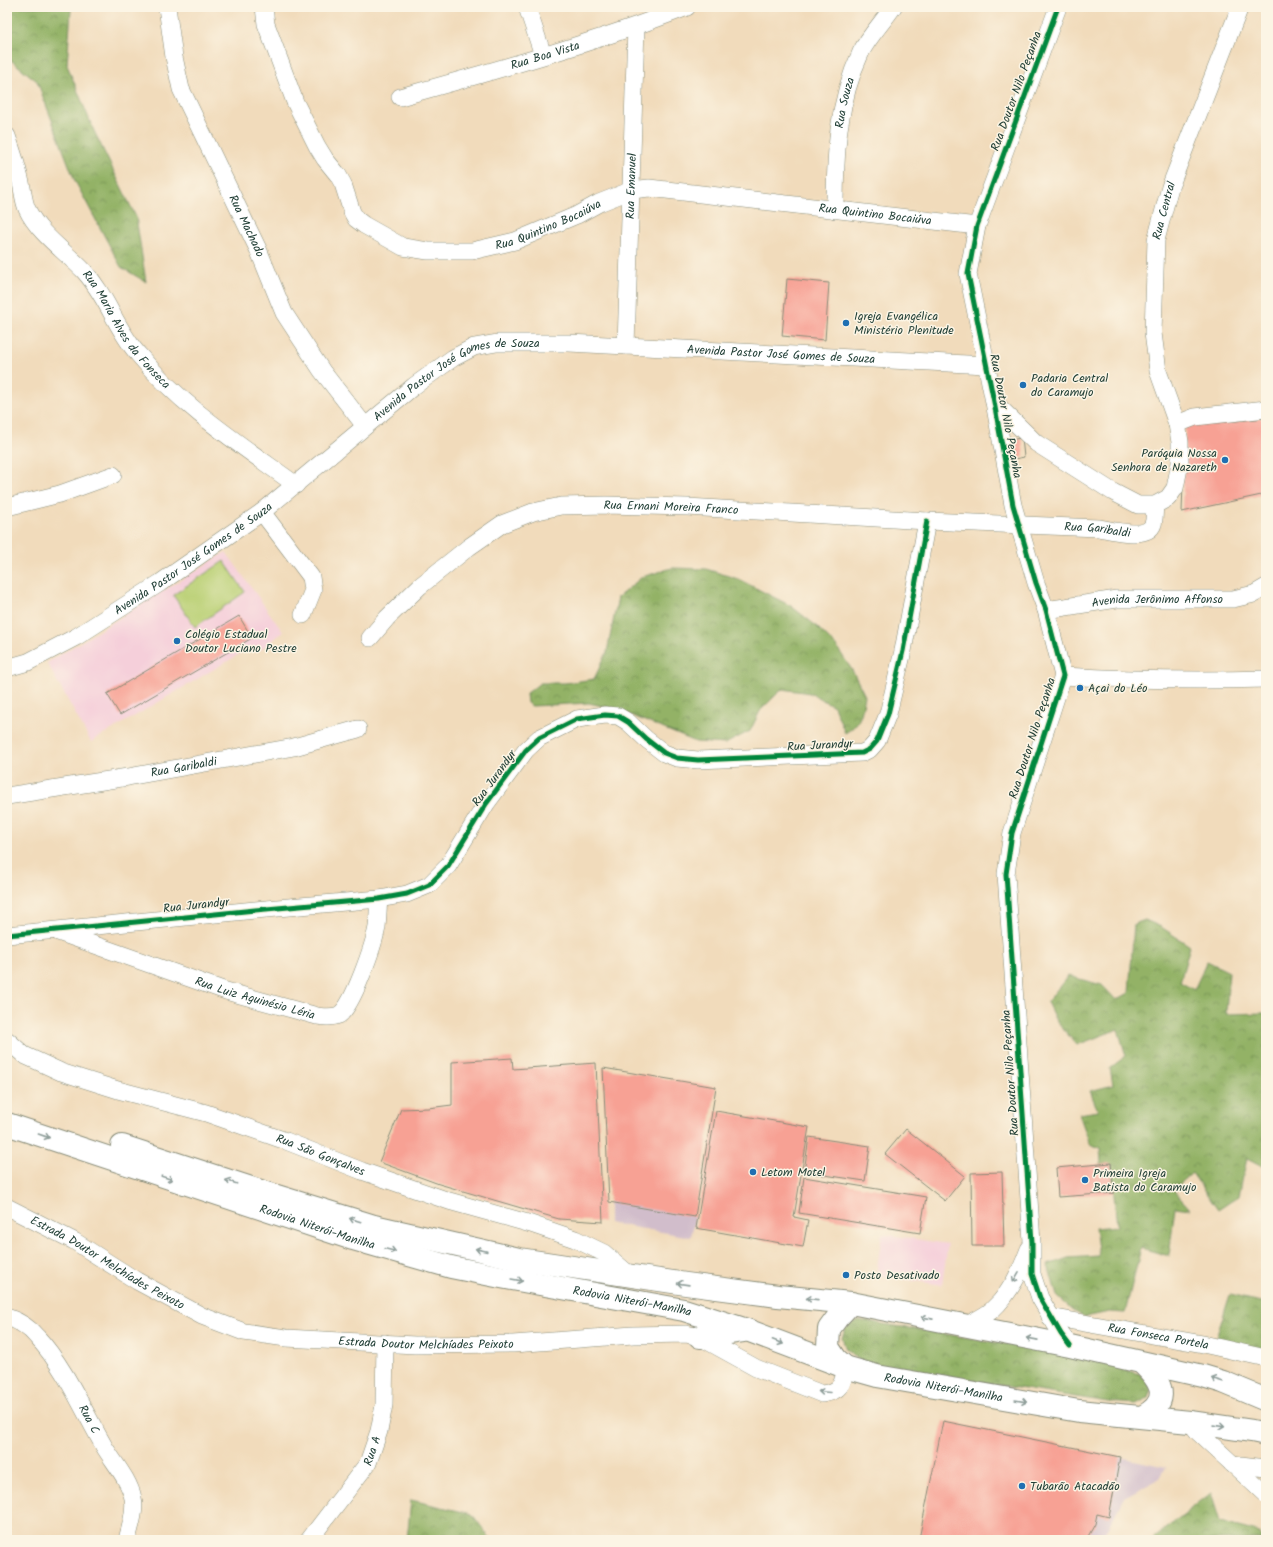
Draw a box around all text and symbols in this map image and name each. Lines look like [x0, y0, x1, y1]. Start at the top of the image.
street label: Rua Doutor Nilo Peçanha [986, 28, 1047, 154]
street label: Rua Boa Vista [508, 36, 583, 75]
street label: Rua Souza [830, 75, 860, 130]
street label: Rua Emanuel [621, 153, 642, 219]
street label: Rua Central [1147, 179, 1181, 242]
street label: Rua Machado [223, 192, 269, 260]
street label: Rua Quintino Bocaiúva [493, 194, 605, 255]
street label: Rua Quintino Bocaiúva [818, 199, 933, 231]
street label: Rua Maria Alves da Fonseca [77, 266, 175, 394]
place label: Igreja Evangélica Ministério Plenitude [854, 307, 954, 340]
marker: Igreja Evangélica Ministério Plenitude [841, 318, 851, 328]
street label: Avenida Pastor José Gomes de Souza [369, 334, 540, 426]
street label: Avenida Pastor José Gomes de Souza [687, 340, 876, 369]
street label: Rua Doutor Nilo Peçanha [984, 352, 1027, 480]
place label: Padaria Central do Caramujo [1031, 369, 1108, 402]
marker: Padaria Central do Caramujo [1018, 380, 1028, 390]
place label: Paróquia Nossa Senhora de Nazareth [1111, 444, 1217, 477]
marker: Paróquia Nossa Senhora de Nazareth [1220, 455, 1230, 465]
street label: Rua Ernani Moreira Franco [603, 496, 739, 520]
street label: Avenida Pastor José Gomes de Souza [111, 498, 277, 620]
street label: Rua Garibaldi [1064, 518, 1132, 543]
street label: Avenida Jerônimo Affonso [1090, 590, 1223, 613]
place label: Colégio Estadual Doutor Luciano Pestre [185, 625, 297, 658]
marker: Colégio Estadual Doutor Luciano Pestre [172, 636, 182, 646]
street label: Rua Doutor Nilo Peçanha [1004, 675, 1061, 801]
place label: Açai do Léo [1088, 679, 1147, 698]
marker: Açai do Léo [1075, 683, 1085, 693]
street label: Rua Jurandyr [786, 734, 855, 757]
street label: Rua Jurandyr [467, 745, 522, 811]
street label: Rua Garibaldi [149, 752, 219, 783]
street label: Rua Jurandyr [162, 892, 231, 918]
street label: Rua Luiz Aguinésio Léria [192, 972, 318, 1025]
street label: Rua Doutor Nilo Peçanha [997, 1009, 1024, 1137]
street label: Rua São Gonçalves [273, 1129, 367, 1181]
one-way arrow [37, 1133, 50, 1140]
place label: Letom Motel [761, 1163, 825, 1182]
place label: Primeira Igreja Batista do Caramujo [1093, 1164, 1196, 1197]
marker: Letom Motel [748, 1167, 758, 1177]
one-way arrow [161, 1174, 173, 1182]
marker: Primeira Igreja Batista do Caramujo [1080, 1175, 1090, 1185]
one-way arrow [224, 1178, 237, 1185]
street label: Rodovia Niterói-Manilha [257, 1200, 378, 1255]
street label: Estrada Doutor Melchíades Peixoto [27, 1211, 188, 1315]
one-way arrow [349, 1216, 362, 1223]
one-way arrow [475, 1246, 488, 1254]
one-way arrow [383, 1247, 396, 1254]
place label: Posto Desativado [854, 1266, 939, 1285]
marker: Posto Desativado [841, 1270, 851, 1280]
one-way arrow [1012, 1271, 1020, 1283]
one-way arrow [510, 1276, 523, 1284]
one-way arrow [677, 1280, 690, 1288]
street label: Rodovia Niterói-Manilha [571, 1281, 694, 1322]
one-way arrow [806, 1296, 819, 1303]
one-way arrow [920, 1314, 933, 1322]
street label: Rua Fonseca Portela [1106, 1318, 1211, 1355]
street label: Estrada Doutor Melchíades Peixoto [338, 1332, 514, 1355]
one-way arrow [1026, 1334, 1039, 1342]
one-way arrow [772, 1339, 784, 1347]
street label: Rodovia Niterói-Manilha [882, 1368, 1005, 1408]
one-way arrow [1211, 1376, 1224, 1383]
one-way arrow [818, 1389, 831, 1396]
one-way arrow [1014, 1397, 1027, 1405]
street label: Rua C [73, 1401, 104, 1437]
one-way arrow [1212, 1422, 1225, 1430]
street label: Rua A [359, 1433, 387, 1468]
place label: Tubarão Atacadão [1030, 1477, 1120, 1496]
marker: Tubarão Atacadão [1017, 1481, 1027, 1491]

